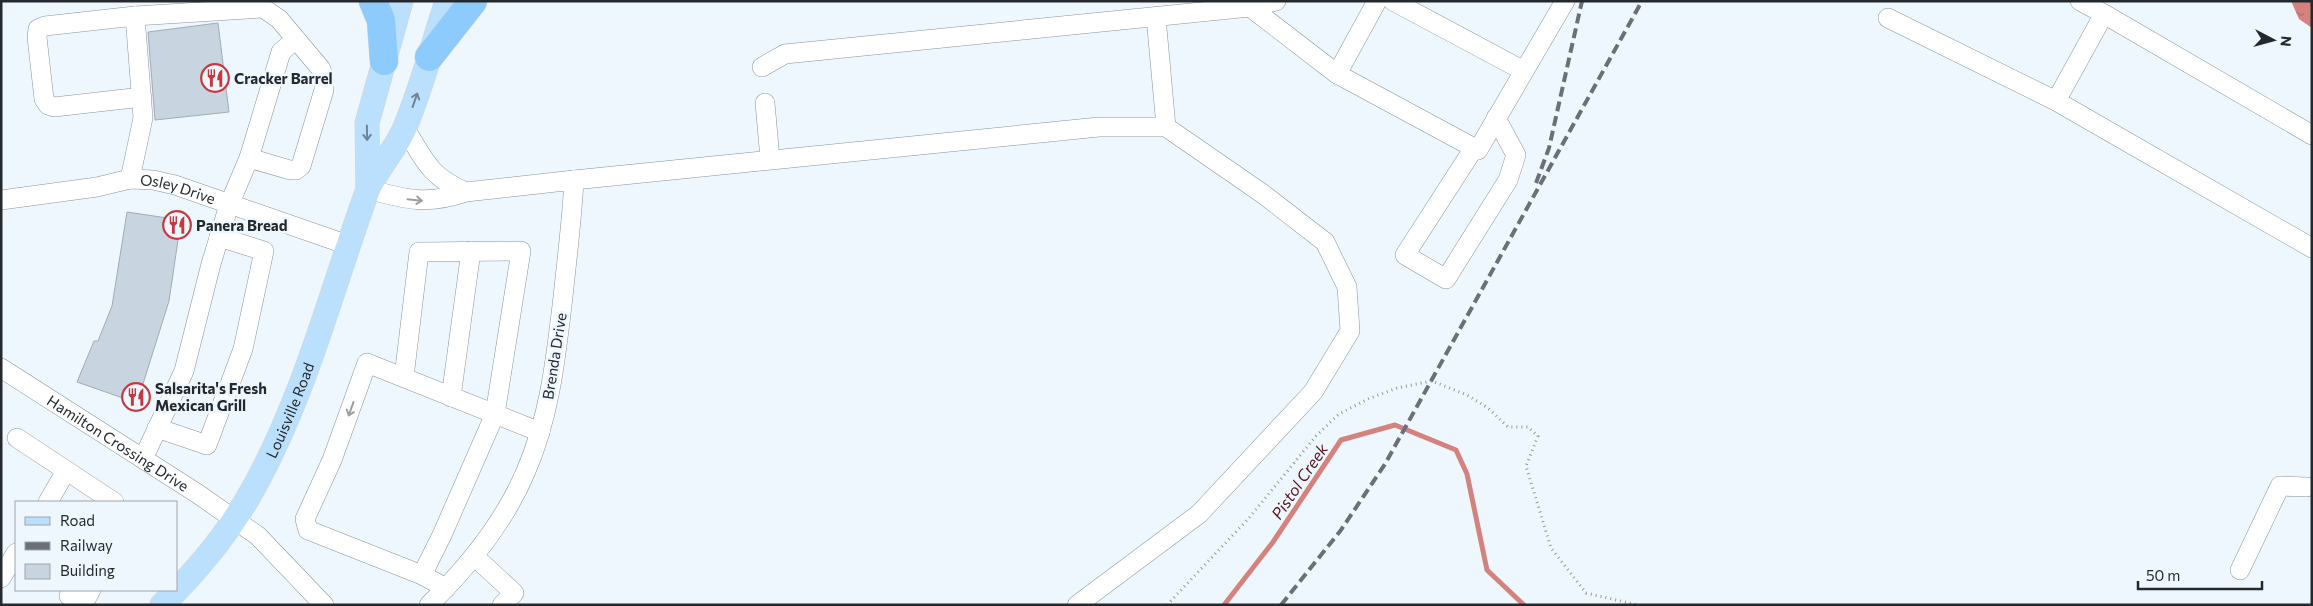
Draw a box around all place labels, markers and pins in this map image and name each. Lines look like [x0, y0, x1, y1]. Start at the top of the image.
restaurant icon: Cracker Barrel [200, 63, 230, 93]
place label: Cracker Barrel [234, 69, 333, 87]
restaurant icon: Panera Bread [162, 210, 192, 240]
place label: Panera Bread [196, 216, 288, 234]
place label: Salsarita's Fresh Mexican Grill [155, 379, 267, 414]
restaurant icon: Salsarita's Fresh Mexican Grill [121, 382, 151, 412]

